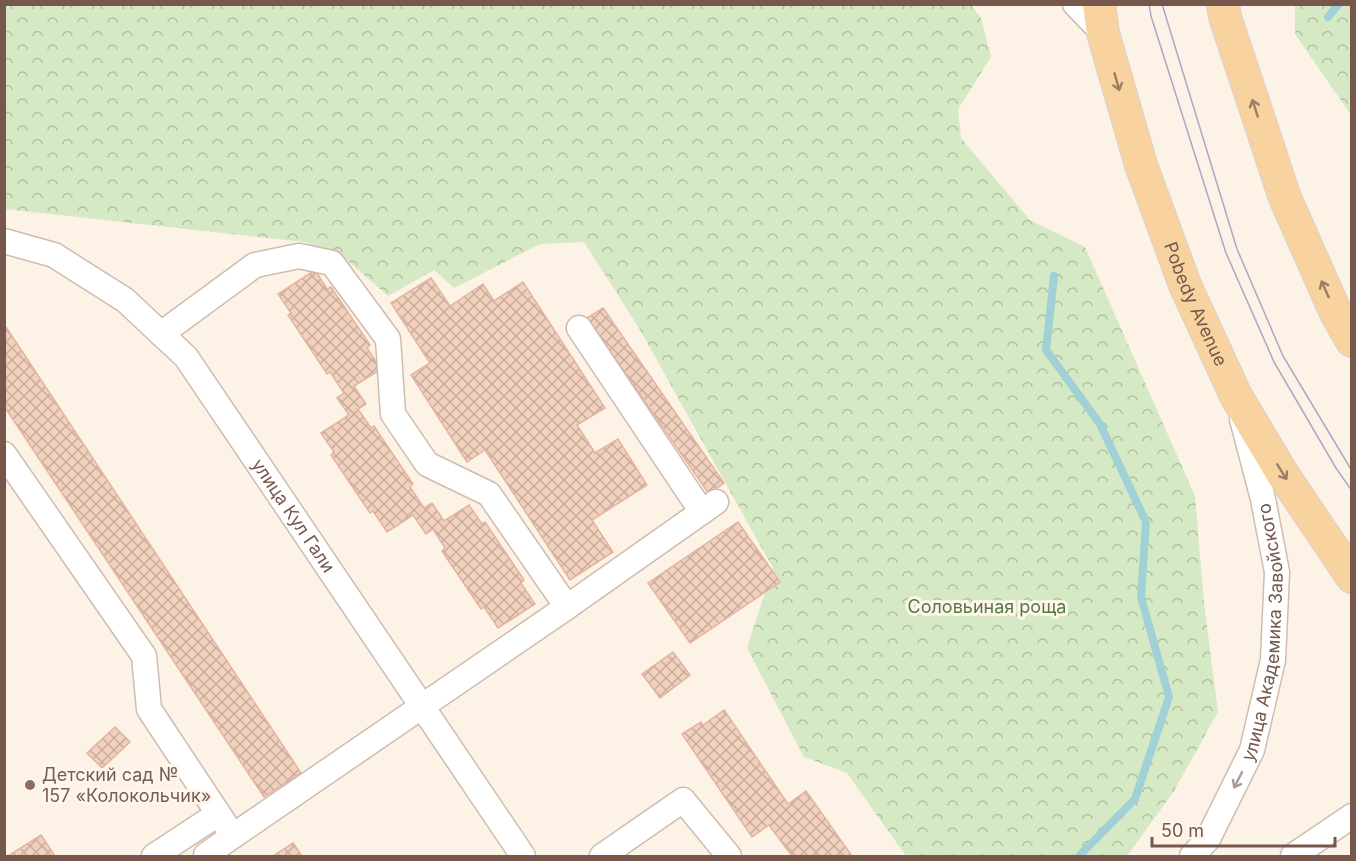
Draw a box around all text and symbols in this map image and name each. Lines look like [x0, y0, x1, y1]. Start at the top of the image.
one-way arrow [1112, 72, 1123, 91]
one-way arrow [1248, 99, 1259, 118]
street label: Pobedy Avenue [1160, 239, 1232, 369]
one-way arrow [1319, 280, 1330, 299]
street label: улица Кул Гали [248, 455, 339, 576]
one-way arrow [1277, 463, 1289, 480]
street label: улица Академика Завойского [1237, 502, 1287, 765]
park label: Соловьиная роща [908, 596, 1066, 617]
place label: Детский сад № 157 «Колокольчик» [42, 764, 211, 806]
one-way arrow [1231, 770, 1243, 788]
marker: Детский сад № 157 «Колокольчик» [23, 778, 37, 792]
scale bar [1152, 810, 1335, 848]
text: 50 m [1161, 820, 1204, 841]

